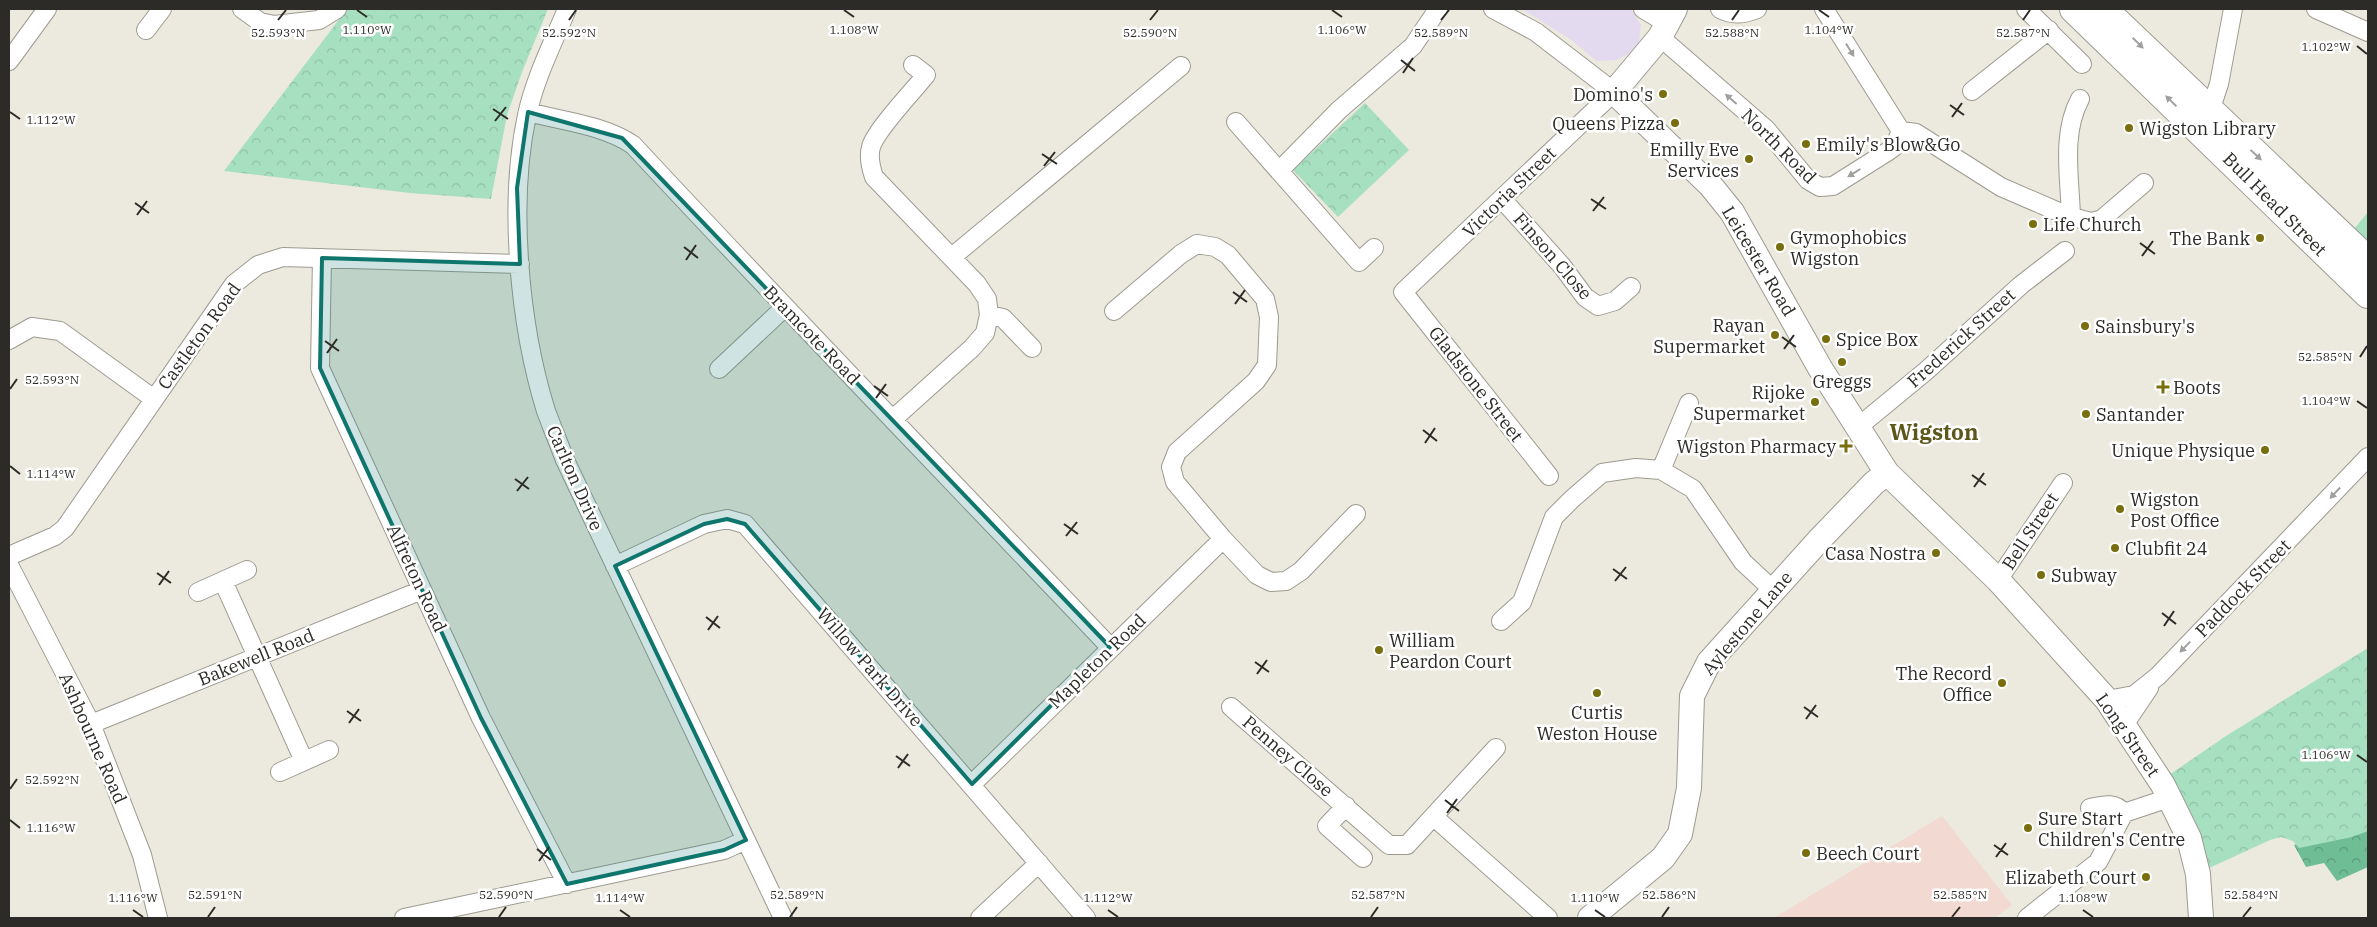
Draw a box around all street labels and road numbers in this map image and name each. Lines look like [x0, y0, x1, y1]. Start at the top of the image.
street label: North Road [1737, 104, 1821, 188]
street label: Victoria Street [1457, 142, 1561, 242]
street label: Bull Head Street [2218, 147, 2332, 261]
street label: Leicester Road [1717, 202, 1801, 320]
street label: Finson Close [1509, 208, 1597, 304]
street label: Castleton Road [153, 278, 246, 394]
street label: Bramcote Road [759, 280, 865, 390]
street label: Frederick Street [1902, 283, 2020, 393]
street label: Gladstone Street [1424, 322, 1528, 446]
street label: Carlton Drive [542, 422, 608, 534]
street label: Bell Street [1997, 488, 2063, 574]
street label: Alfreton Road [382, 520, 452, 636]
street label: Paddock Street [2190, 534, 2296, 642]
street label: Aylestone Lane [1697, 566, 1797, 680]
street label: Willow Park Drive [812, 603, 928, 731]
street label: Mapleton Road [1043, 609, 1151, 713]
street label: Bakewell Road [195, 623, 317, 691]
street label: Ashbourne Road [54, 669, 132, 807]
street label: Long Street [2091, 689, 2165, 781]
street label: Penney Close [1238, 710, 1338, 802]

